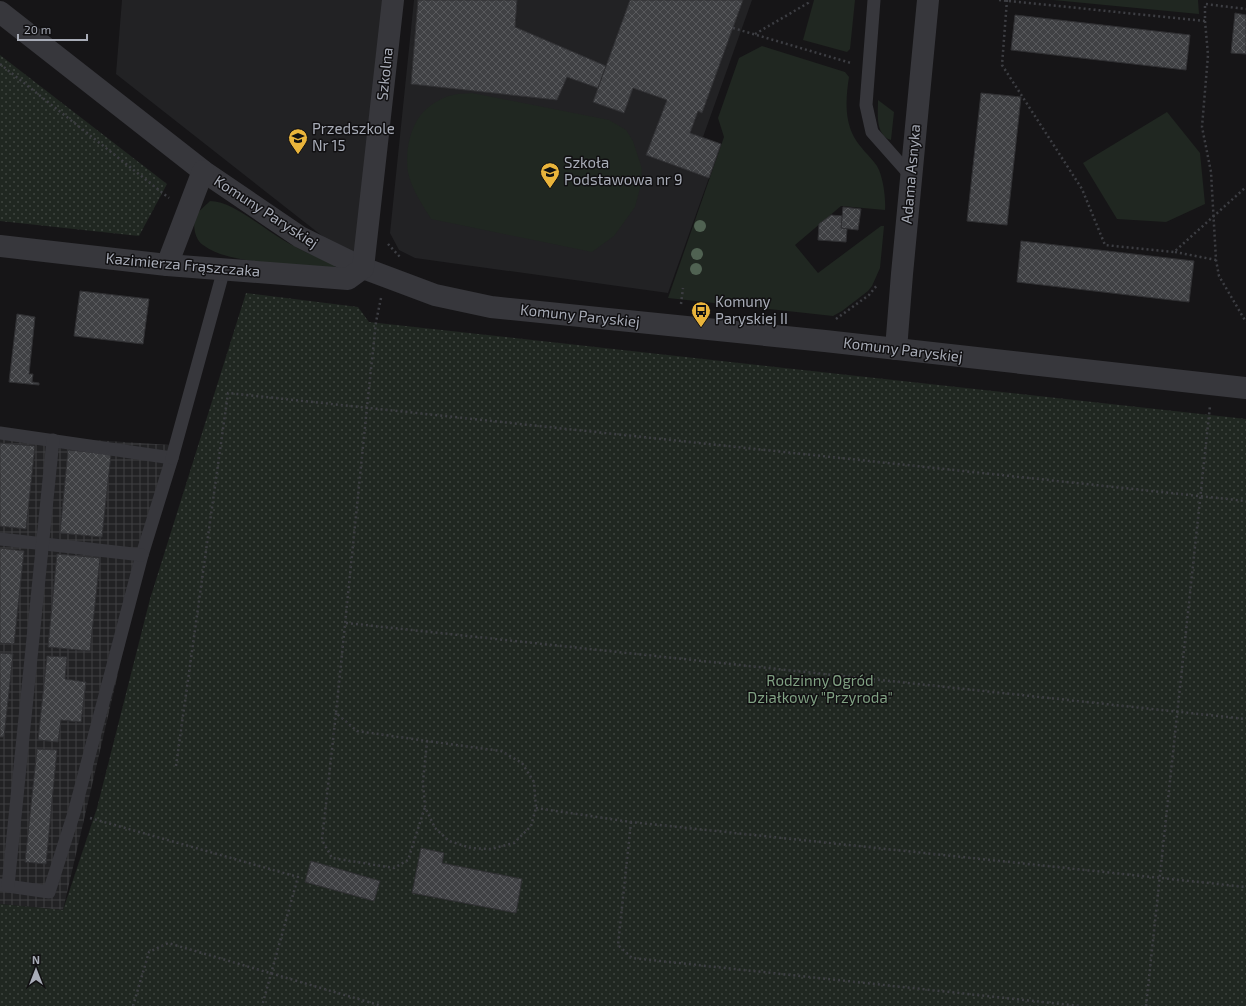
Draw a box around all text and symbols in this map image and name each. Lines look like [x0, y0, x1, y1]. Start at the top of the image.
scale bar [18, 16, 87, 42]
text: 20 m [24, 22, 51, 36]
street label: Szkolna [372, 46, 396, 101]
place label: Przedszkole Nr 15 [312, 119, 395, 154]
street label: Adama Asnyka [897, 123, 923, 225]
school or university icon: Przedszkole Nr 15 [287, 127, 309, 155]
place label: Szkoła Podstawowa nr 9 [564, 153, 682, 188]
school or university icon: Szkoła Podstawowa nr 9 [539, 161, 561, 189]
street label: Komuny Paryskiej [211, 171, 322, 252]
street label: Kazimierza Frąszczaka [105, 248, 261, 280]
place label: Komuny Paryskiej II [715, 292, 788, 328]
street label: Komuny Paryskiej [519, 300, 641, 331]
bus stop icon: Komuny Paryskiej II [690, 300, 712, 328]
street label: Komuny Paryskiej [842, 333, 964, 366]
park label: Rodzinny Ogród Działkowy "Przyroda" [747, 671, 893, 706]
north arrow [16, 950, 56, 990]
text: N [32, 953, 40, 966]

